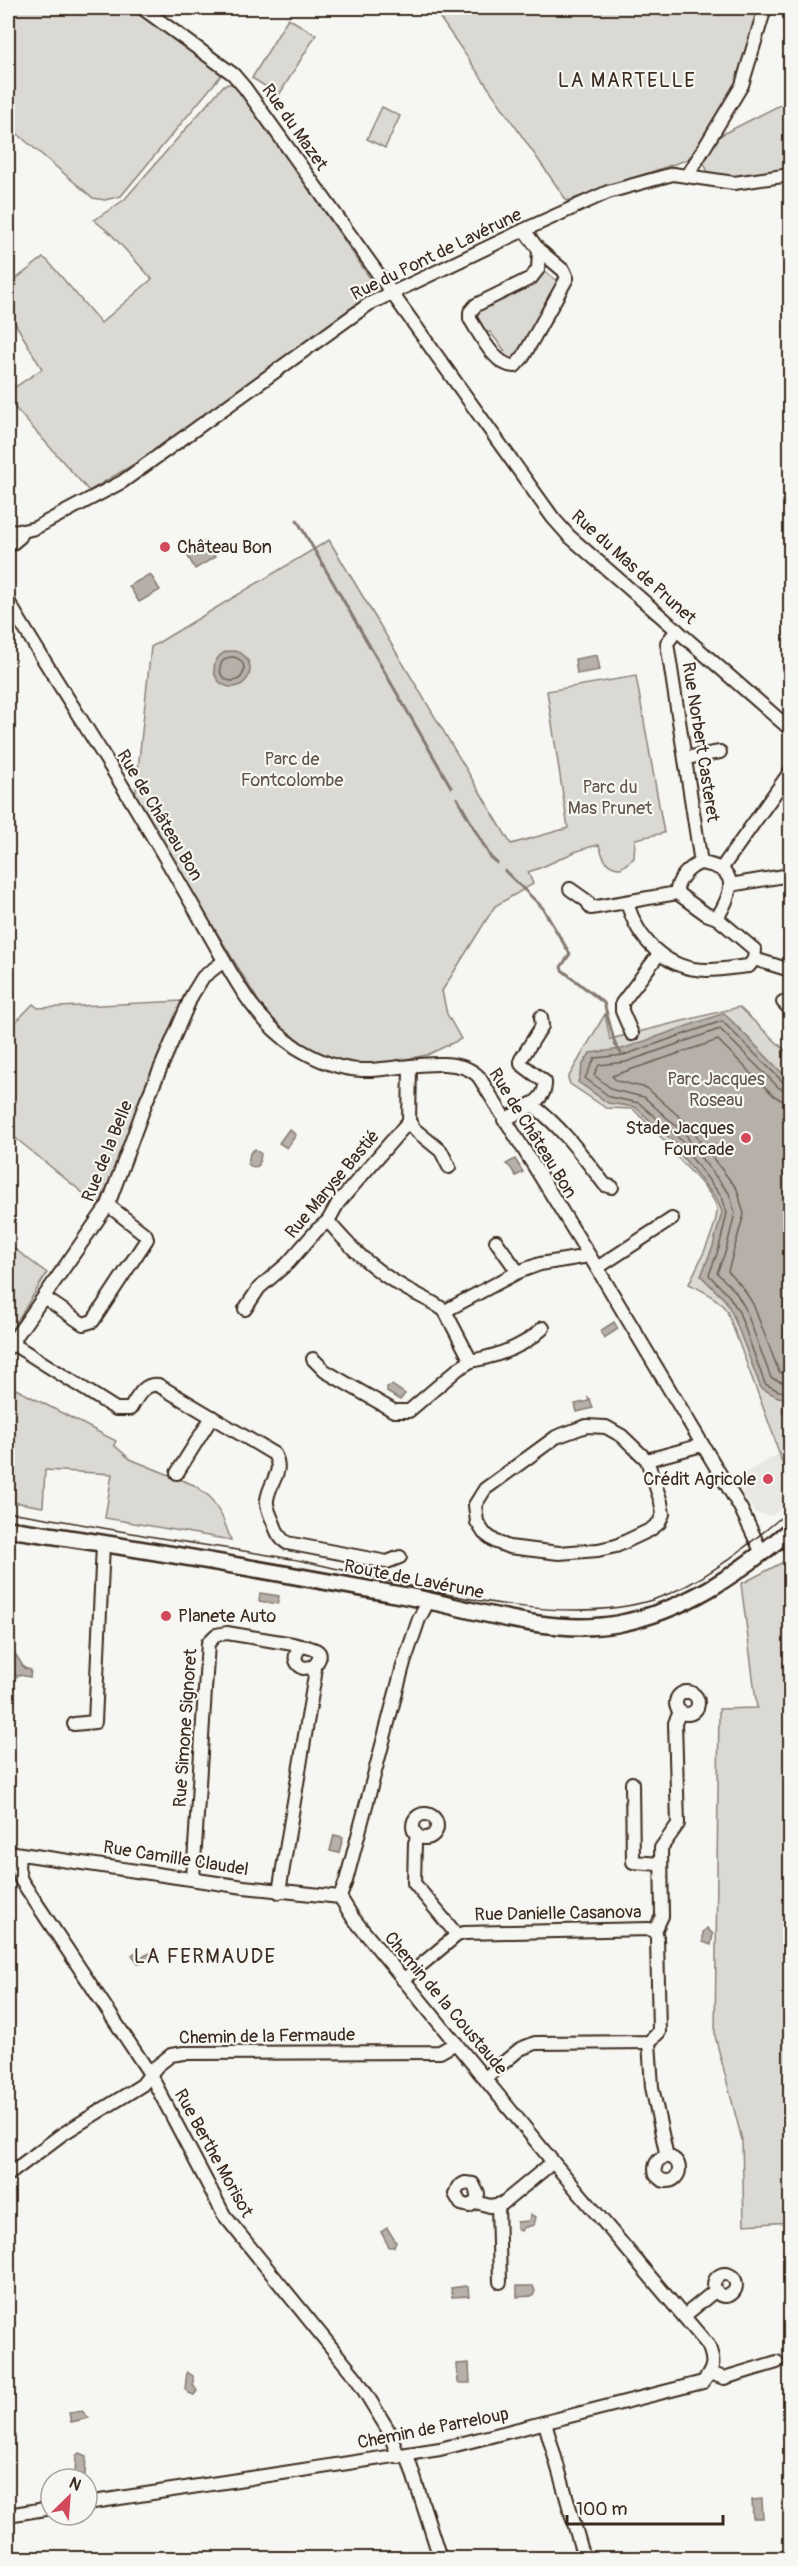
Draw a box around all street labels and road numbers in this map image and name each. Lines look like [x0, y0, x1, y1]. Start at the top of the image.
street label: Rue du Mazet [256, 79, 333, 176]
street label: Rue du Pont de Lavérune [347, 203, 525, 306]
street label: Rue du Mas de Prunet [566, 505, 702, 630]
street label: Rue Norbert Casteret [677, 660, 725, 824]
street label: Rue de Château Bon [111, 746, 208, 885]
street label: Rue de Château Bon [483, 1064, 582, 1203]
street label: Rue de la Belle [77, 1097, 138, 1205]
street label: Rue Maryse Bastié [280, 1125, 385, 1243]
street label: Route de Lavérune [342, 1555, 486, 1604]
street label: Rue Simone Signoret [168, 1647, 203, 1808]
street label: Rue Camille Claudel [102, 1836, 250, 1881]
street label: Rue Danielle Casanova [474, 1901, 642, 1926]
street label: Chemin de la Coustaude [379, 1927, 512, 2080]
street label: Chemin de la Fermaude [179, 2023, 355, 2050]
street label: Rue Berthe Morisot [169, 2085, 259, 2222]
street label: Chemin de Parreloup [356, 2403, 511, 2454]

